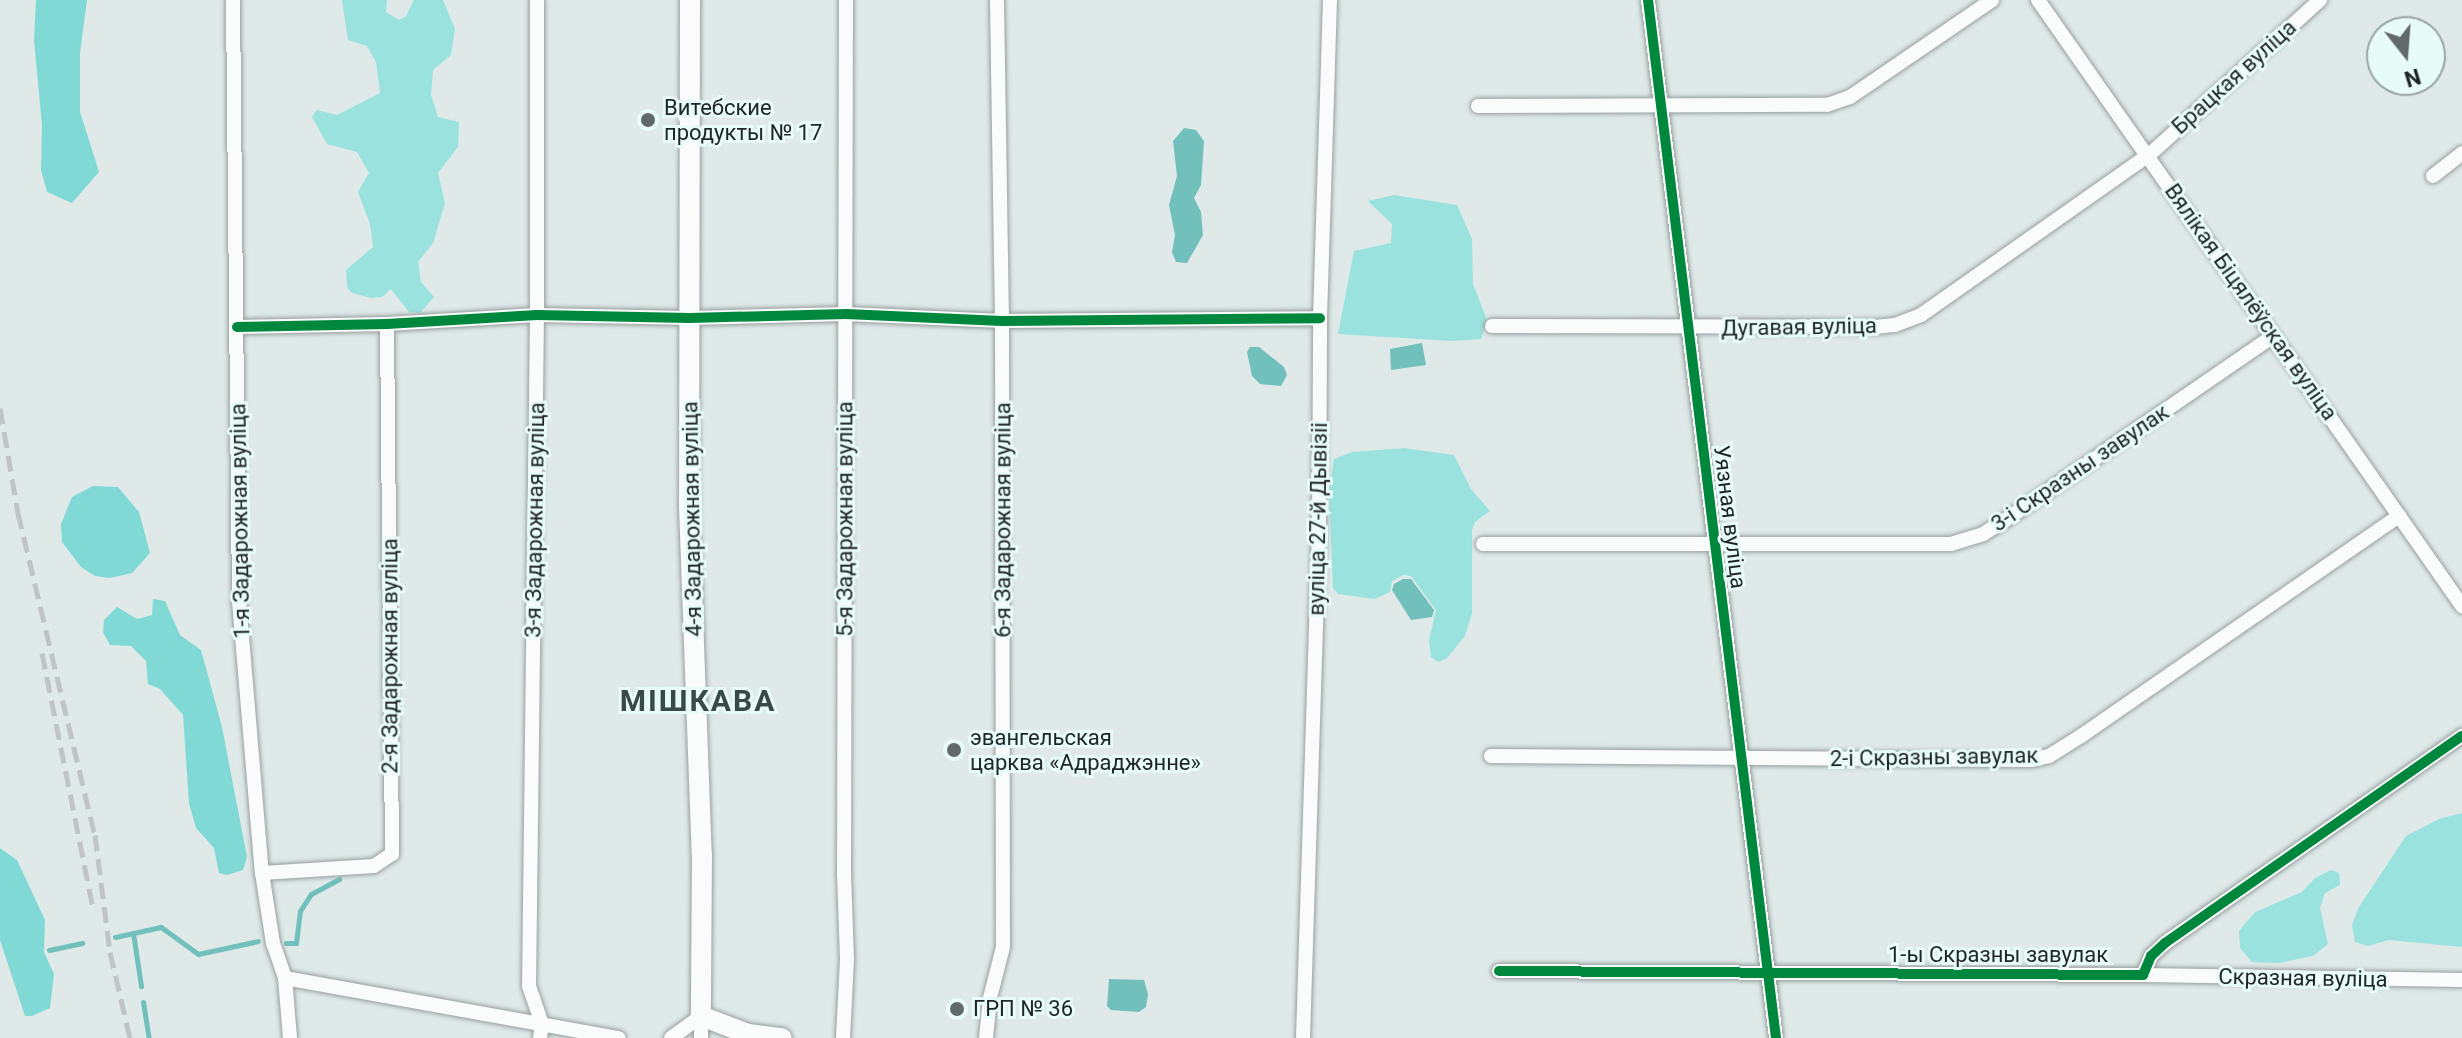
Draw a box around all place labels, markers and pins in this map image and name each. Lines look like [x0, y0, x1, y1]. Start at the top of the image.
place label: Витебские продукты № 17 [664, 94, 822, 146]
marker: Витебские продукты № 17 [639, 111, 657, 129]
place label: эвангельская царква «Адраджэнне» [970, 724, 1201, 776]
marker: эвангельская царква «Адраджэнне» [945, 741, 963, 759]
place label: ГРП № 36 [973, 996, 1073, 1022]
marker: ГРП № 36 [948, 1000, 966, 1018]

